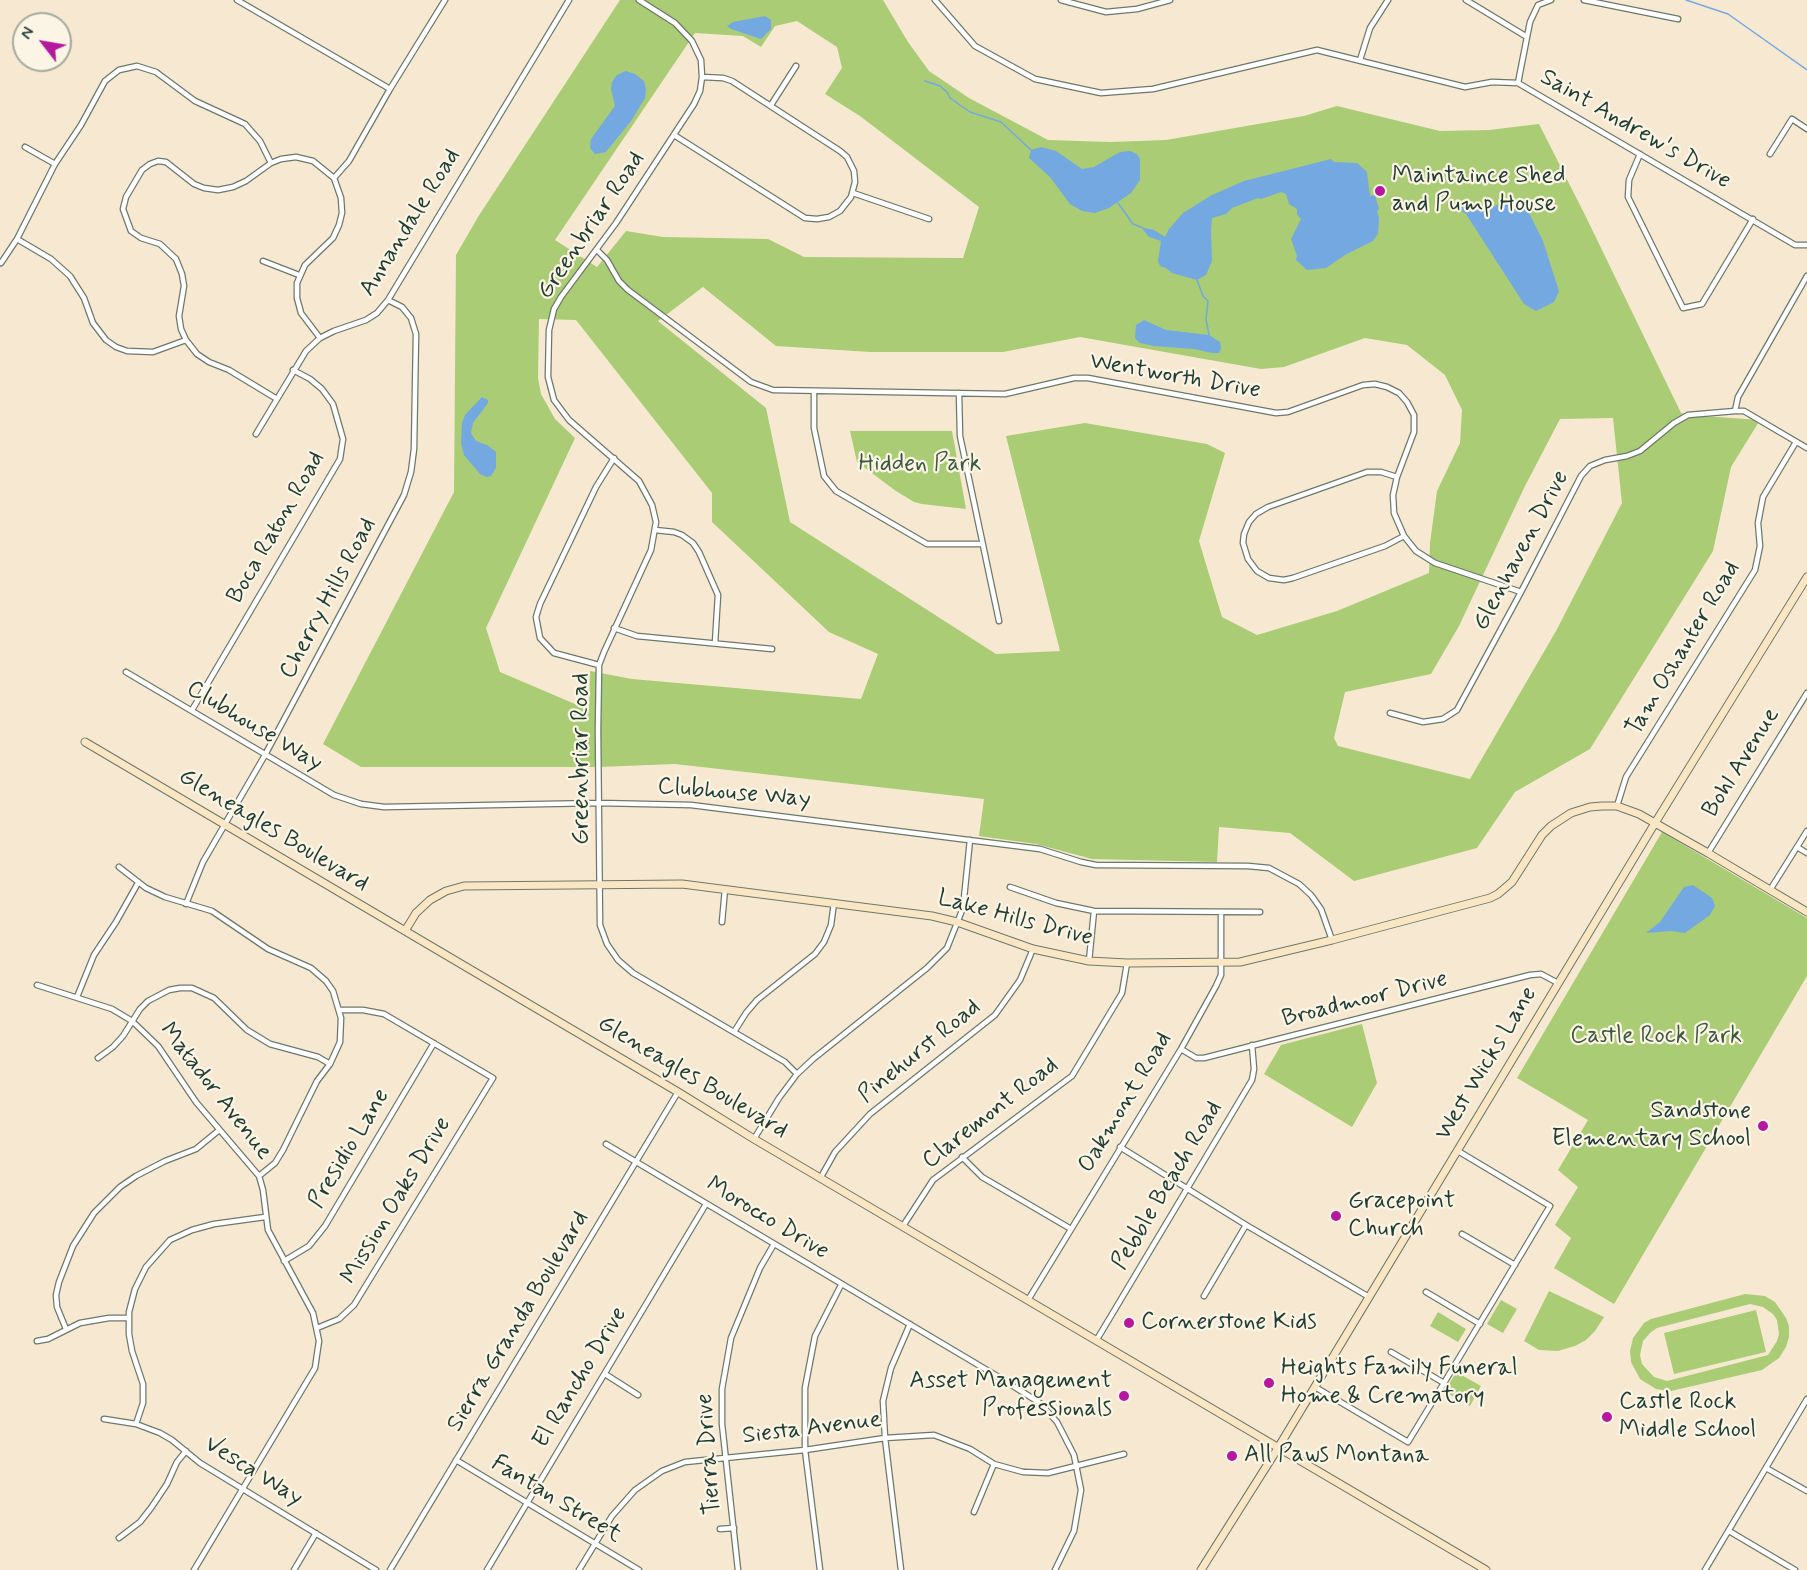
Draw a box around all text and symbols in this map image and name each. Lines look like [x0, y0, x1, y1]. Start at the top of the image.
north arrow [12, 12, 72, 72]
text: N [16, 24, 40, 43]
street label: Saint Andrew's Drive [1534, 64, 1736, 196]
street label: Annandale Road [354, 144, 468, 302]
street label: Greenbriar Road [532, 147, 652, 305]
place label: Maintaince Shed and Pump House [1392, 163, 1565, 219]
marker: Maintaince Shed and Pump House [1373, 184, 1387, 198]
street label: Wentworth Drive [1087, 348, 1263, 406]
street label: Boca Raton Road [222, 447, 332, 609]
park label: Hidden Park [859, 451, 981, 479]
street label: Glenhaven Drive [1468, 466, 1576, 636]
street label: Cherry Hills Road [274, 514, 384, 684]
street label: Tam Oshanter Road [1621, 557, 1747, 741]
street label: Greenbriar Road [568, 673, 596, 845]
street label: Clubhouse Way [181, 675, 327, 779]
street label: Bohl Avenue [1697, 703, 1787, 823]
street label: Gleneagles Boulevard [173, 763, 373, 899]
street label: Clubhouse Way [656, 773, 812, 815]
street label: Lake Hills Drive [934, 884, 1096, 954]
street label: Broadmoor Drive [1279, 966, 1451, 1034]
street label: West Wicks Lane [1430, 982, 1544, 1146]
street label: Pinehurst Road [853, 994, 987, 1110]
street label: Gleneagles Boulevard [592, 1010, 792, 1146]
street label: Matador Avenue [152, 1018, 278, 1166]
park label: Castle Rock Park [1570, 1023, 1742, 1051]
street label: Oakmont Road [1073, 1027, 1179, 1179]
street label: Claremont Road [917, 1052, 1065, 1176]
street label: Presidio Lane [303, 1084, 397, 1214]
street label: Pebble Beach Road [1106, 1096, 1230, 1276]
place label: Sandstone Elementary School [1552, 1098, 1751, 1154]
street label: Mission Oaks Drive [336, 1112, 458, 1290]
marker: Sandstone Elementary School [1756, 1119, 1770, 1133]
street label: Morocco Drive [700, 1171, 834, 1267]
place label: Gracepoint Church [1348, 1188, 1455, 1244]
street label: Sierra Granda Boulevard [442, 1206, 596, 1438]
marker: Gracepoint Church [1329, 1209, 1343, 1223]
street label: El Rancho Drive [528, 1302, 634, 1454]
place label: Cornerstone Kids [1141, 1309, 1317, 1337]
marker: Cornerstone Kids [1122, 1316, 1136, 1330]
place label: Heights Family Funeral Home & Crematory [1281, 1355, 1518, 1411]
place label: Asset Management Professionals [909, 1368, 1112, 1424]
marker: Heights Family Funeral Home & Crematory [1262, 1376, 1276, 1390]
marker: Asset Management Professionals [1117, 1389, 1131, 1403]
place label: Castle Rock Middle School [1619, 1389, 1756, 1445]
street label: Tierra Drive [691, 1392, 729, 1516]
street label: Siesta Avenue [741, 1406, 883, 1452]
marker: Castle Rock Middle School [1600, 1410, 1614, 1424]
street label: Vesca Way [198, 1430, 308, 1514]
place label: All Paws Montana [1244, 1442, 1429, 1470]
marker: All Paws Montana [1225, 1449, 1239, 1463]
street label: Fantan Street [486, 1450, 626, 1550]

